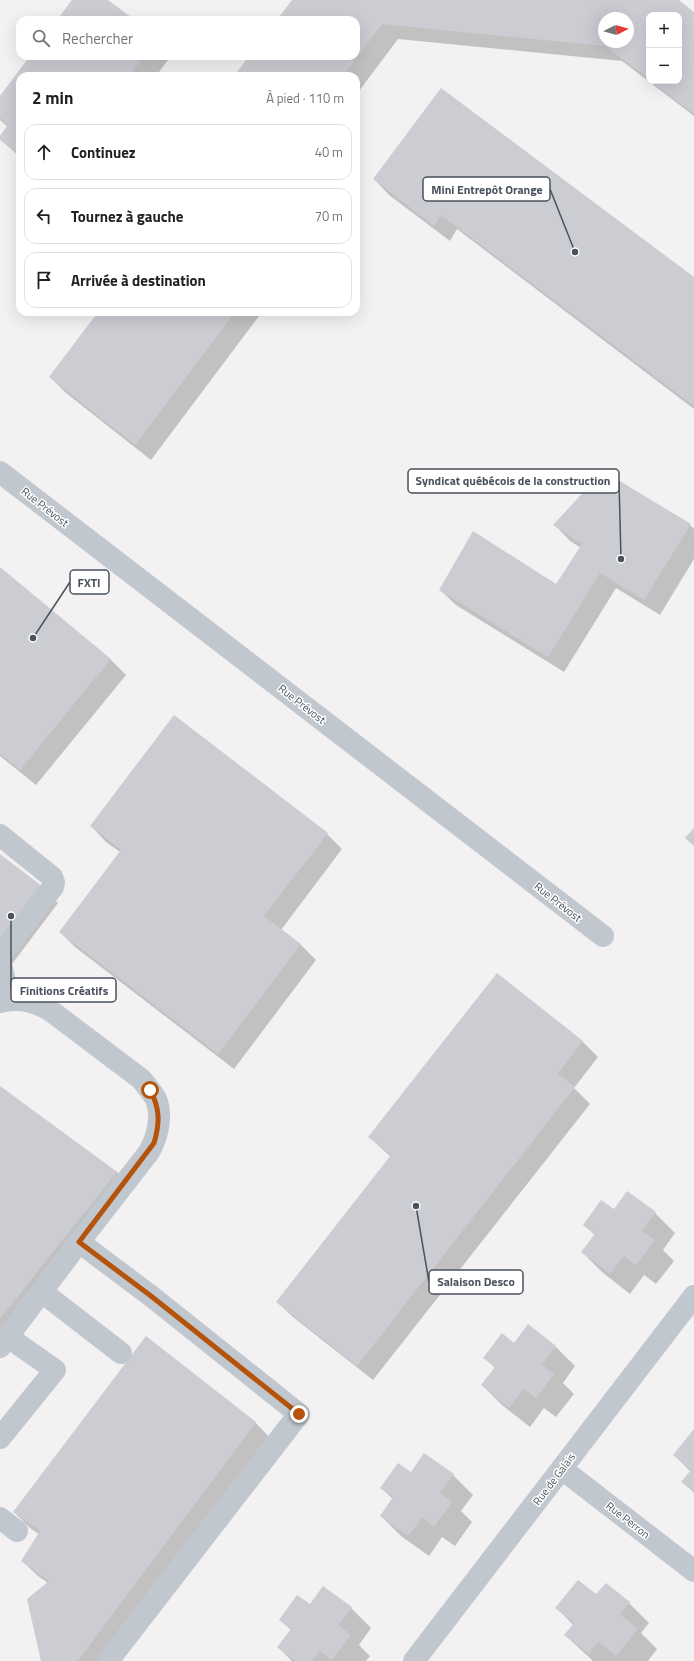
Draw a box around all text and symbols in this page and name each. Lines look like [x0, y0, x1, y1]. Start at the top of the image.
north arrow [598, 12, 634, 48]
map controls [646, 12, 682, 84]
button: + [646, 12, 682, 48]
search box [16, 16, 360, 60]
icon: search [30, 27, 52, 49]
text: Rechercher [62, 27, 133, 50]
button: − [646, 48, 682, 84]
text: 2 min [32, 85, 73, 111]
text: À pied · 110 m [266, 88, 344, 108]
icon: ahead [33, 141, 55, 163]
text: Continuez [71, 141, 136, 164]
text: 40 m [315, 142, 343, 162]
callout: Mini Entrepôt Orange [423, 177, 550, 201]
text: Mini Entrepôt Orange [431, 180, 543, 199]
icon: left [33, 205, 55, 227]
text: Tournez à gauche [71, 205, 183, 228]
text: 70 m [315, 206, 343, 226]
icon: arrive [33, 269, 55, 291]
text: Arrivée à destination [71, 269, 206, 292]
callout: Syndicat québécois de la construction [408, 469, 619, 493]
text: Syndicat québécois de la construction [416, 471, 610, 490]
street label: Rue Prévost [18, 483, 72, 531]
callout: FXTI [70, 570, 109, 594]
text: FXTI [78, 573, 100, 592]
street label: Rue Prévost [275, 680, 329, 728]
street label: Rue Prévost [531, 878, 585, 926]
callout: Finitions Créatifs [11, 978, 116, 1002]
text: Finitions Créatifs [20, 981, 109, 1000]
route start [141, 1081, 159, 1099]
callout: Salaison Desco [429, 1270, 523, 1294]
text: Salaison Desco [437, 1272, 515, 1291]
route end [290, 1405, 308, 1423]
street label: Rue de Galais [529, 1449, 579, 1509]
street label: Rue Perron [603, 1498, 653, 1542]

